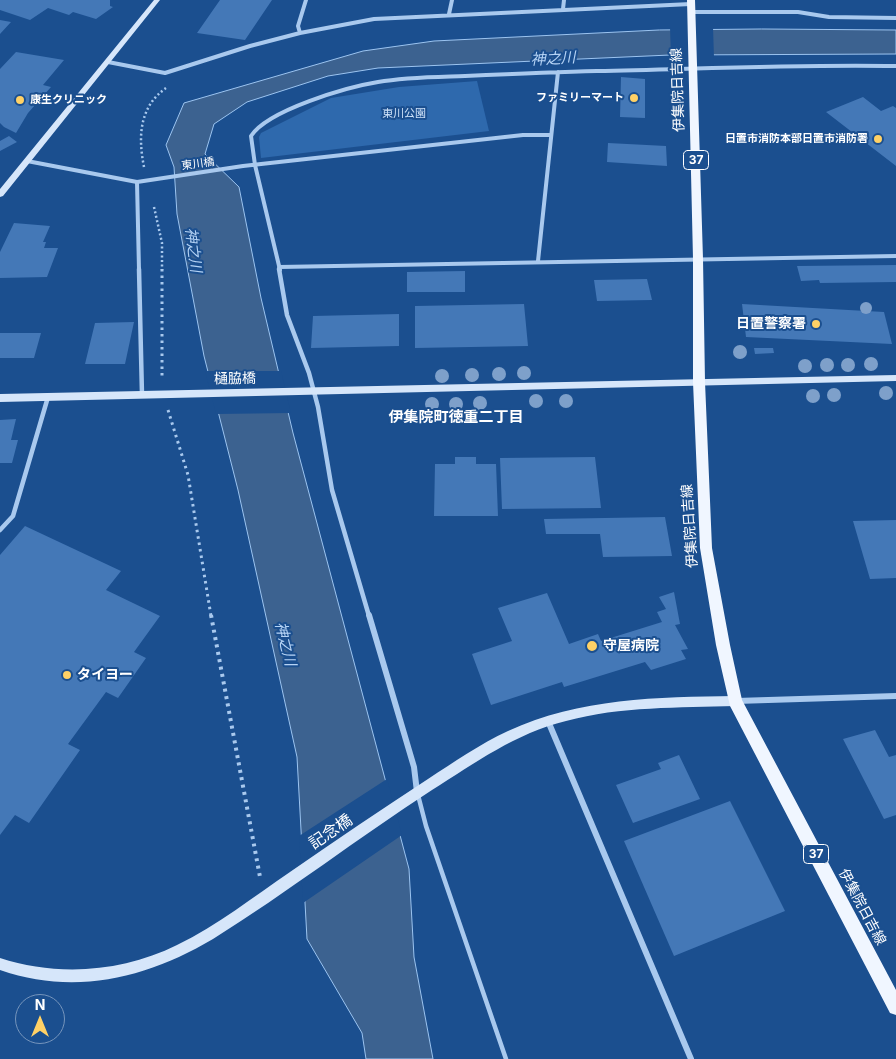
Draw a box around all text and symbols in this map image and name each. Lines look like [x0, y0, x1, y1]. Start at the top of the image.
street label: 伊集院日吉線 [668, 48, 688, 132]
water label: 神之川 [530, 49, 576, 69]
place label: ファミリーマート [536, 91, 624, 105]
marker: ファミリーマート [628, 92, 640, 104]
place label: 康⽣クリニック [30, 93, 107, 107]
marker: 康⽣クリニック [14, 94, 26, 106]
park label: 東川公園 [382, 107, 426, 121]
place label: 日置市消防本部日置市消防署 [725, 132, 868, 146]
marker: 日置市消防本部日置市消防署 [872, 133, 884, 145]
road number: 37 [684, 150, 708, 170]
street label: 東川橋 [181, 155, 215, 173]
water label: 神之川 [181, 227, 205, 273]
place label: 日置警察署 [736, 316, 806, 332]
marker: 日置警察署 [810, 318, 822, 330]
street label: 樋脇橋 [214, 370, 256, 388]
district label: 伊集院町徳重二丁目 [389, 408, 523, 426]
street label: 伊集院日吉線 [679, 484, 701, 568]
water label: 神之川 [271, 620, 299, 668]
place label: 守屋病院 [603, 638, 659, 654]
marker: 守屋病院 [585, 639, 599, 653]
place label: タイヨー [77, 667, 133, 683]
marker: タイヨー [61, 669, 73, 681]
street label: 記念橋 [306, 811, 356, 853]
road number: 37 [804, 844, 828, 864]
street label: 伊集院日吉線 [835, 866, 889, 948]
north arrow [15, 994, 65, 1044]
text: N [35, 996, 45, 1013]

